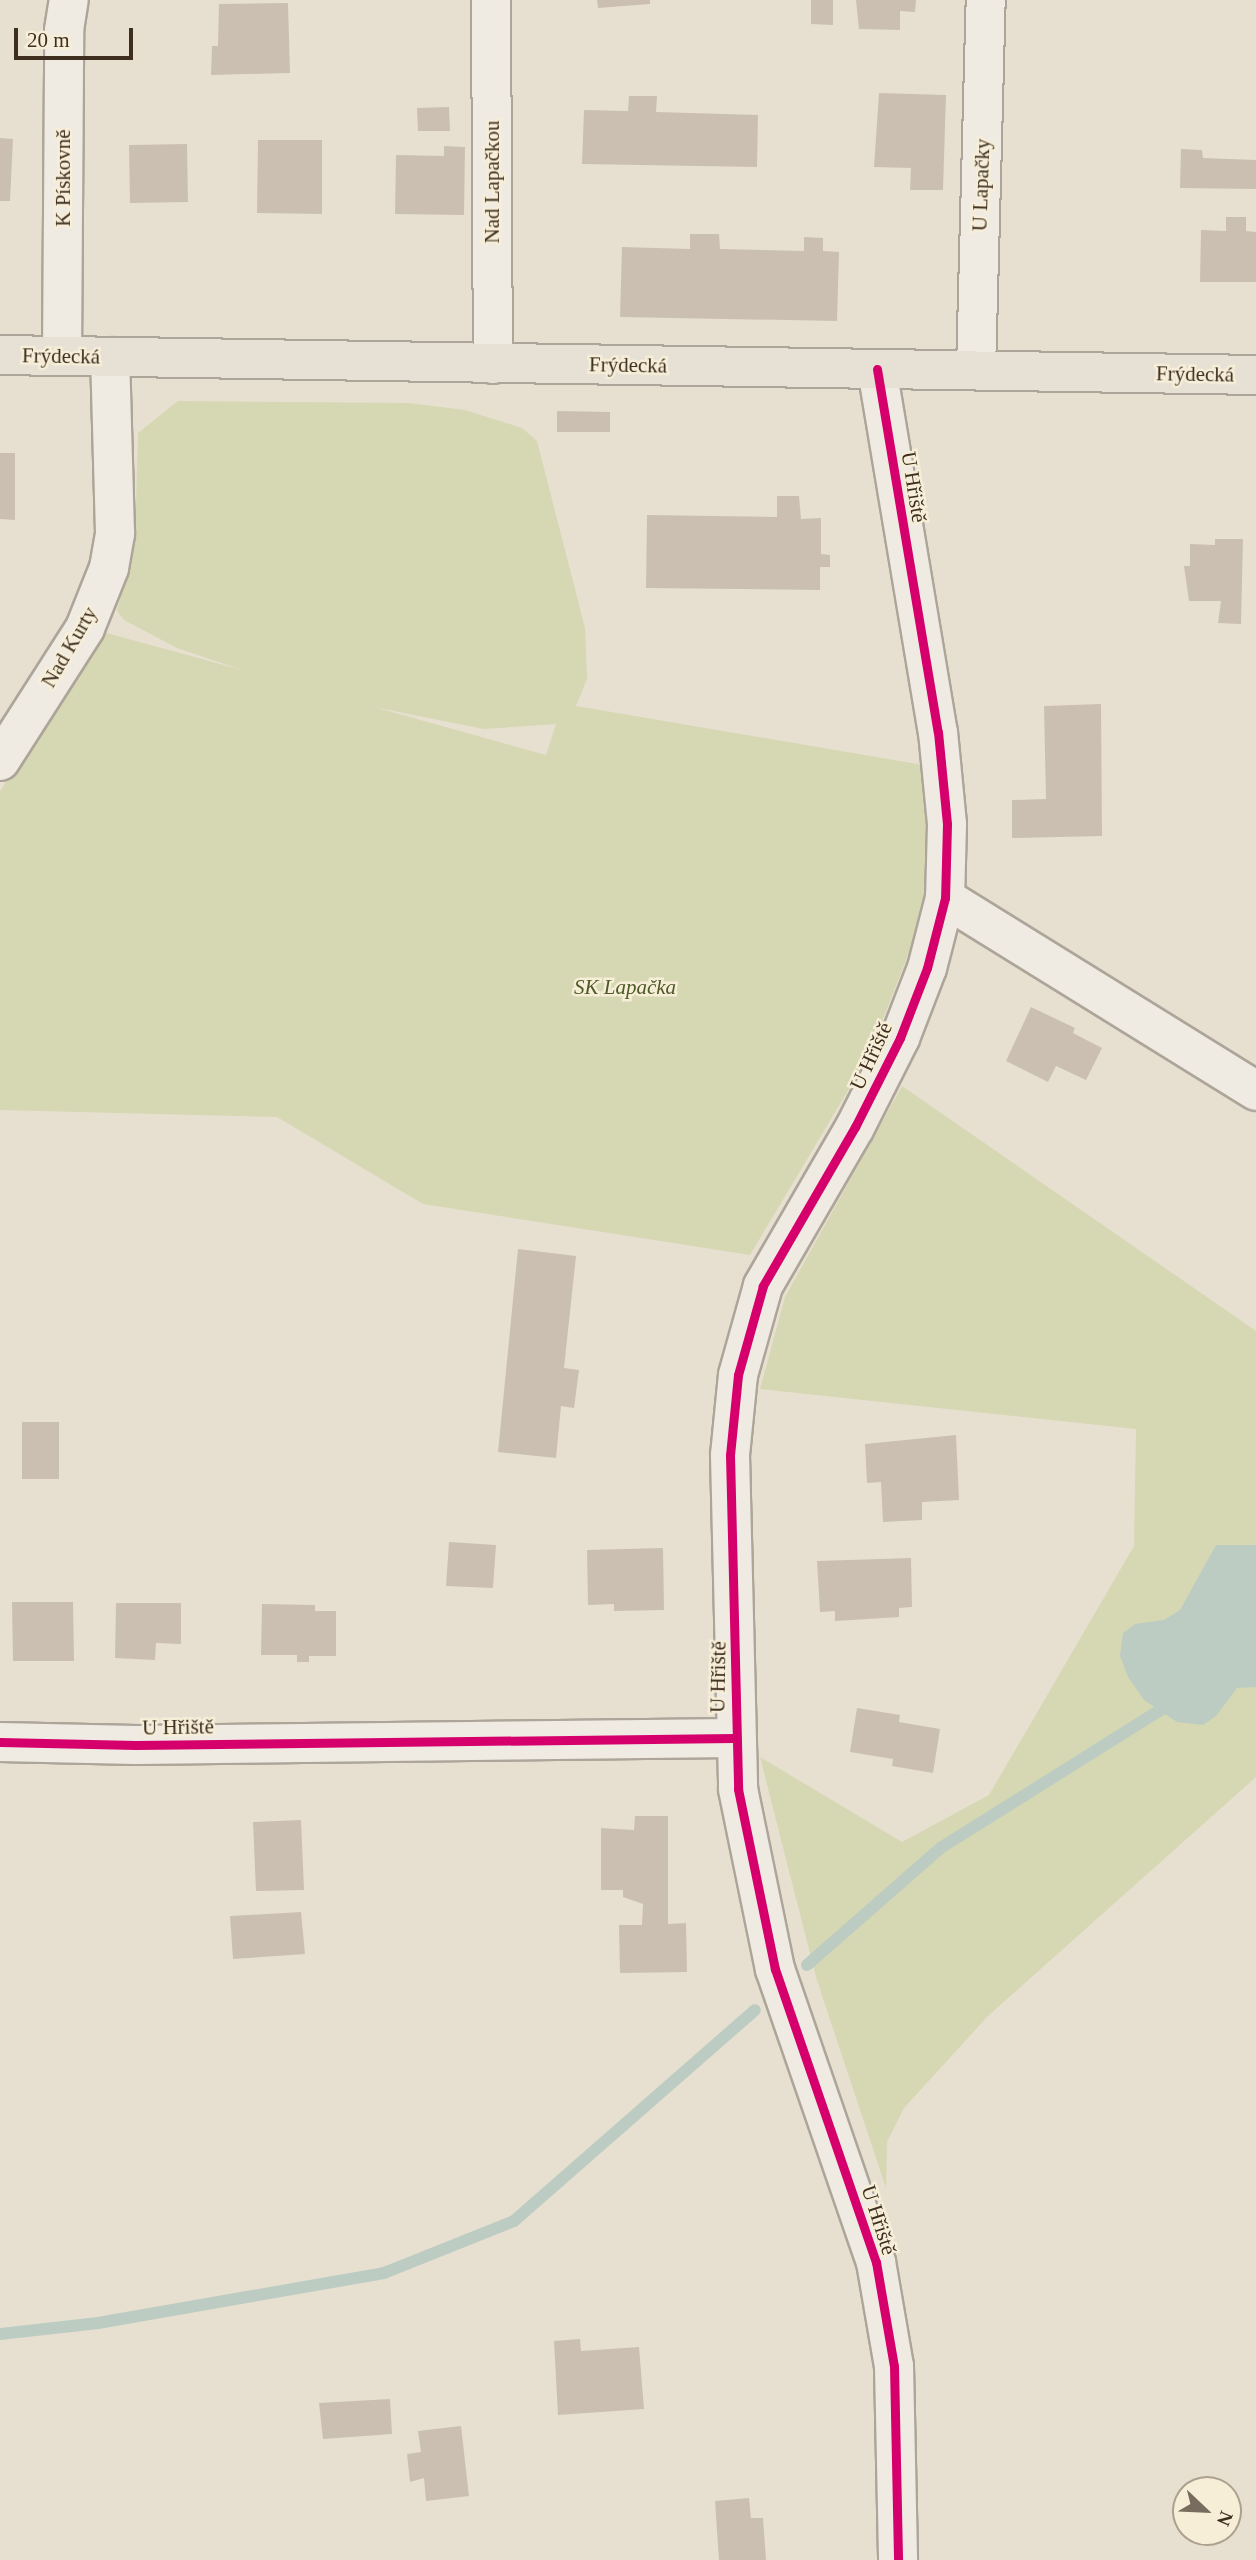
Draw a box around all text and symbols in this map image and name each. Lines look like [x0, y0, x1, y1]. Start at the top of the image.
scale bar [18, 14, 136, 58]
text: 20 m [27, 28, 70, 52]
street label: Nad Lapačkou [479, 120, 505, 244]
street label: K Pískovně [50, 129, 76, 227]
street label: U Lapačky [967, 138, 995, 232]
street label: Frýdecká [22, 343, 100, 369]
street label: Frýdecká [589, 352, 667, 378]
street label: Frýdecká [1156, 361, 1234, 387]
street label: U Hřiště [896, 450, 932, 524]
street label: Nad Kurty [36, 602, 102, 692]
park label: SK Lapačka [574, 974, 676, 1000]
street label: U Hřiště [844, 1018, 898, 1094]
street label: U Hřiště [705, 1641, 731, 1713]
street label: U Hřiště [142, 1714, 214, 1740]
street label: U Hřiště [856, 2182, 902, 2258]
north arrow [1172, 2476, 1242, 2546]
text: N [1213, 2508, 1237, 2529]

